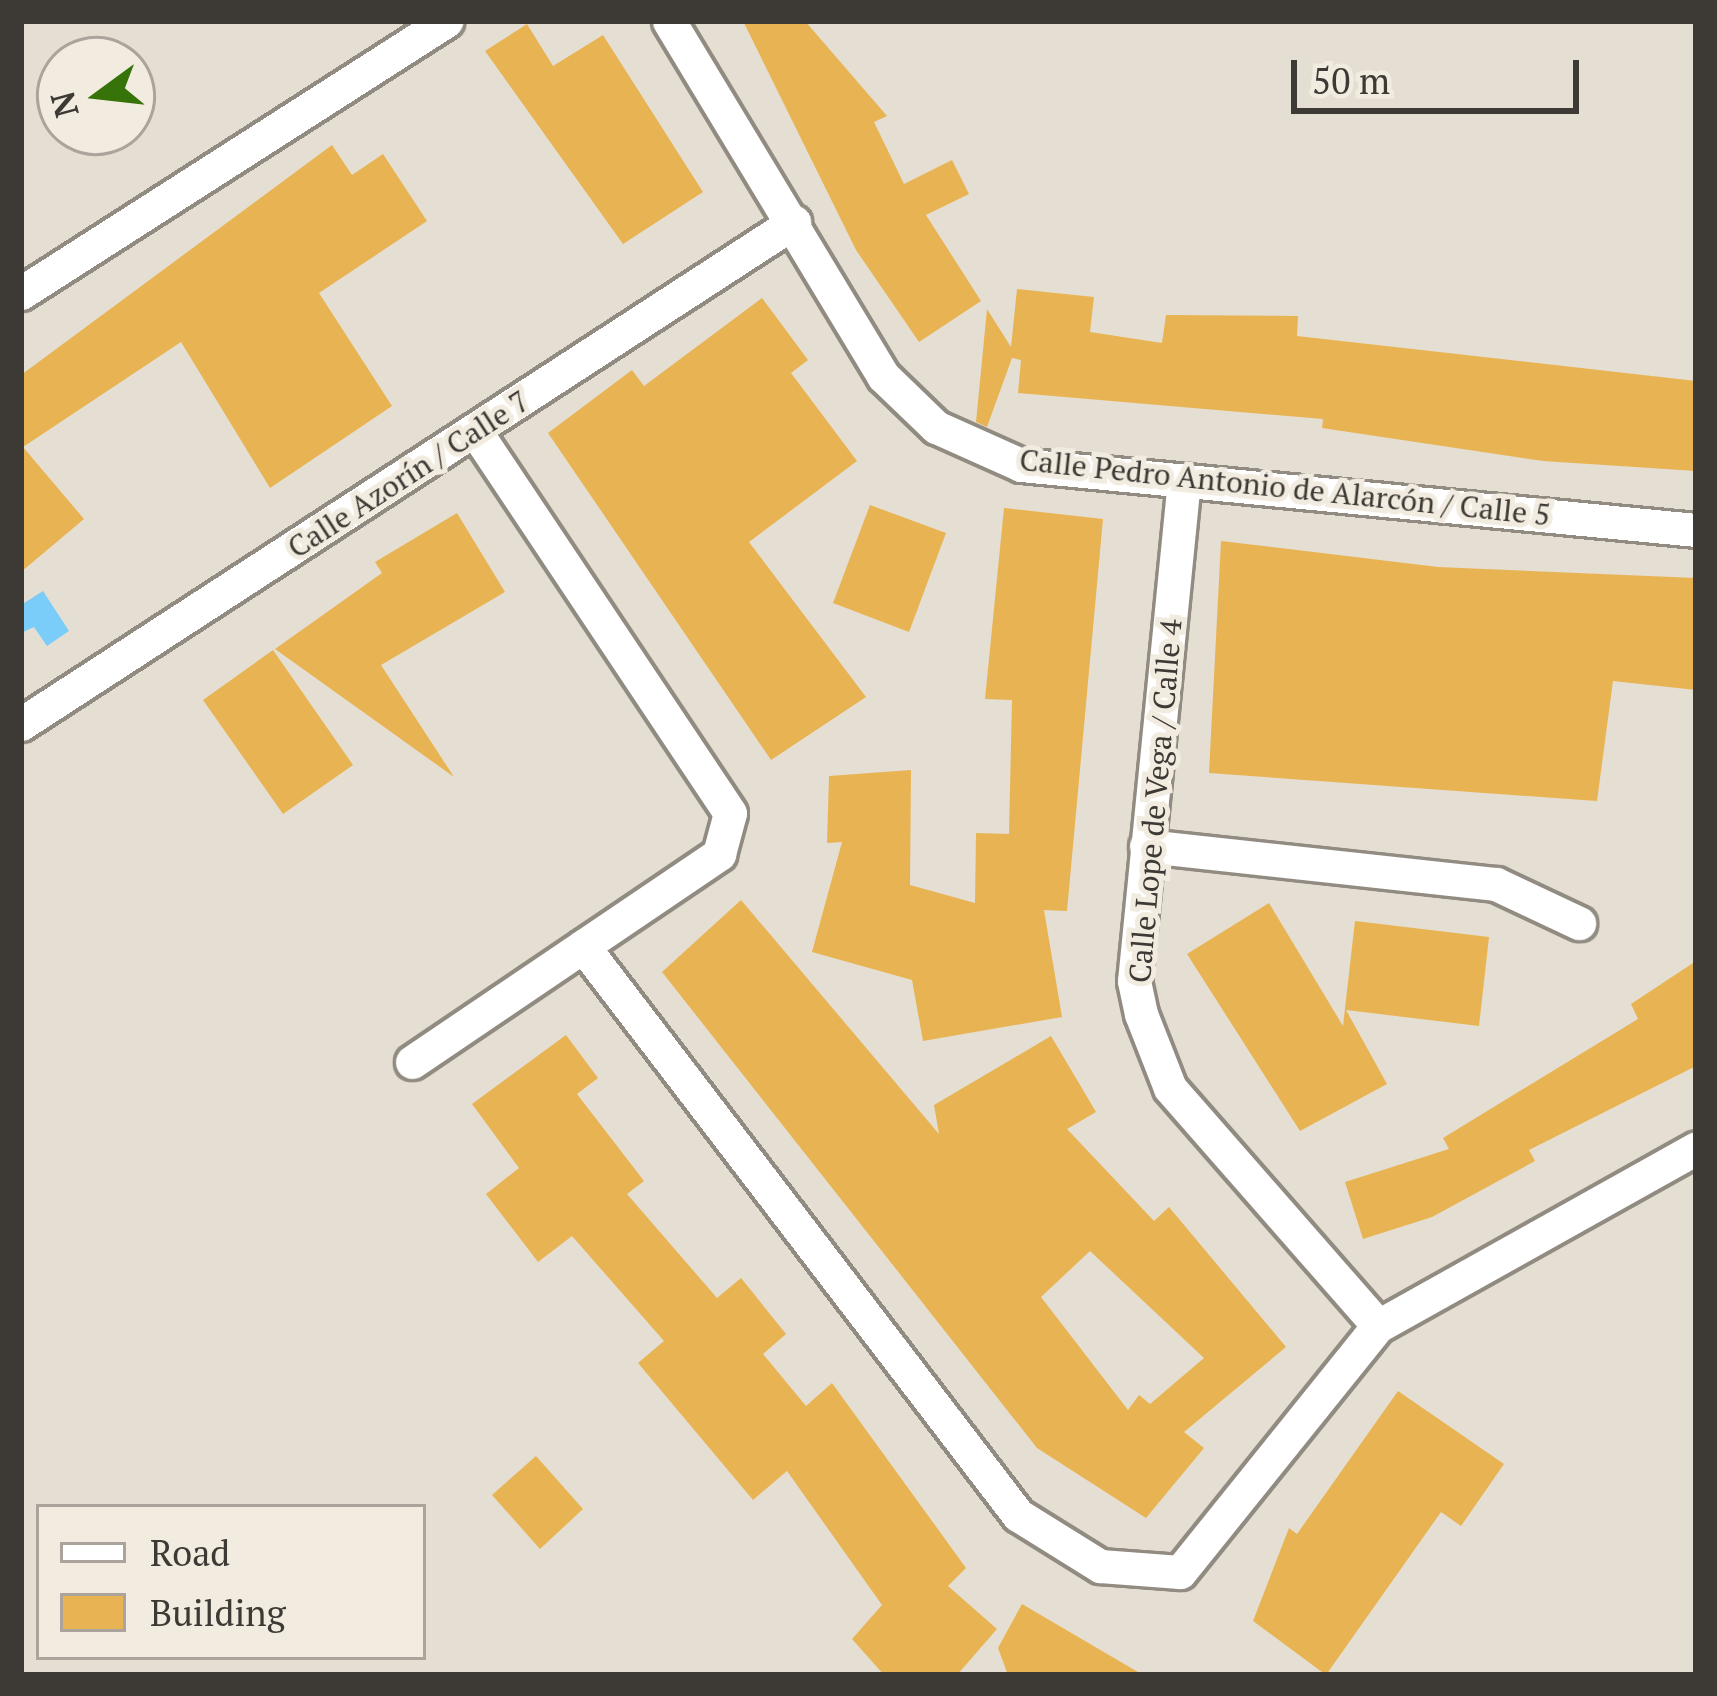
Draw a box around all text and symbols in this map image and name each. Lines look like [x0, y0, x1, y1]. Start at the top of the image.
north arrow [36, 36, 156, 156]
scale bar [1297, 36, 1585, 110]
text: 50 m [1312, 57, 1390, 104]
text: N [40, 87, 88, 122]
street label: Calle Azorín / Calle 7 [281, 383, 535, 565]
street label: Calle Pedro Antonio de Alarcón / Calle 5 [1017, 441, 1553, 533]
street label: Calle Lope de Vega / Calle 4 [1121, 617, 1189, 985]
legend [36, 1504, 426, 1660]
text: Road [150, 1529, 230, 1576]
text: Building [150, 1589, 286, 1636]

